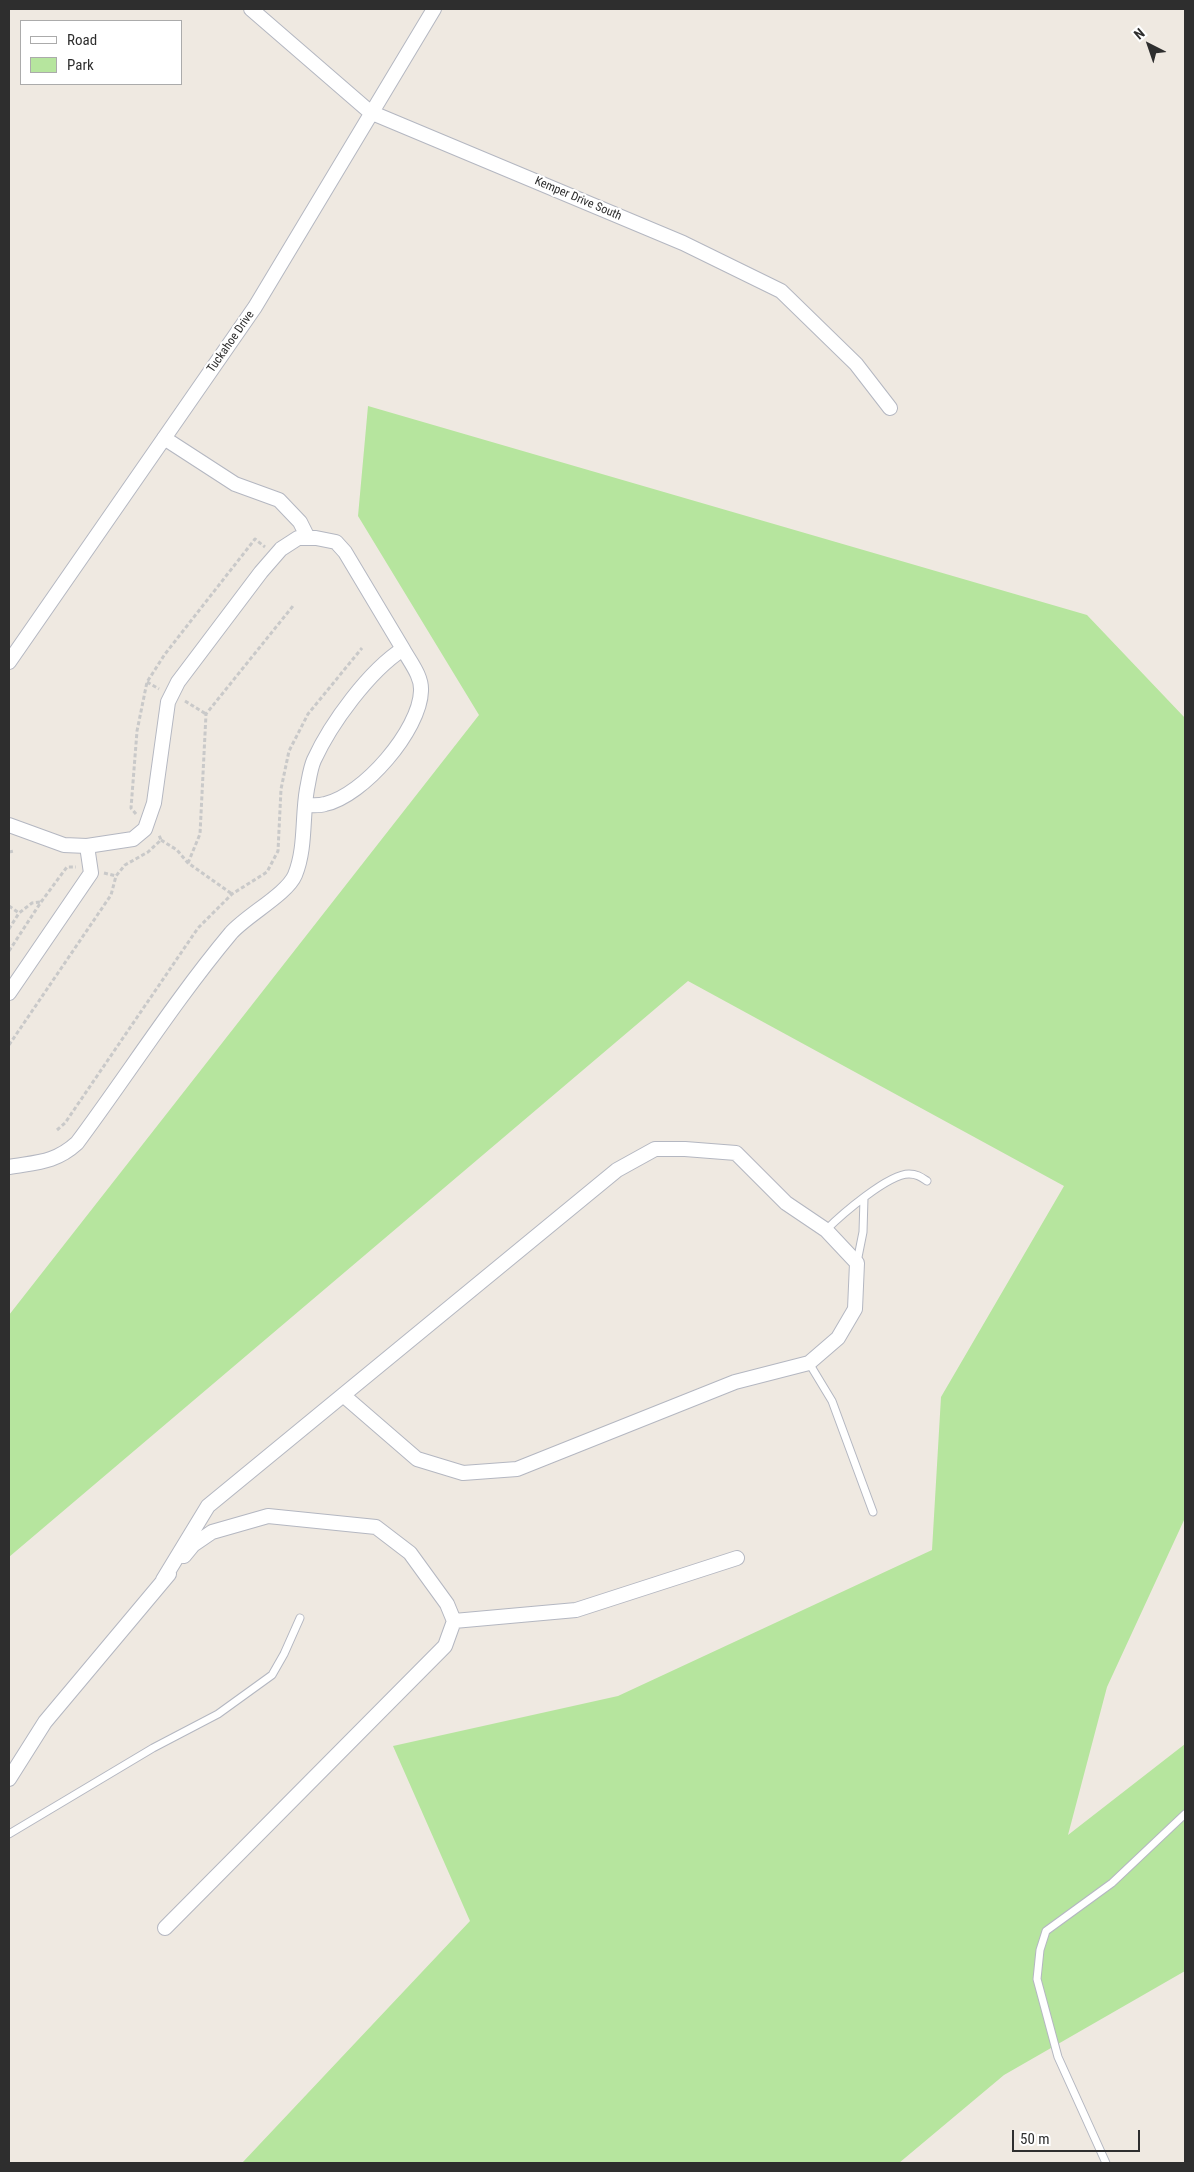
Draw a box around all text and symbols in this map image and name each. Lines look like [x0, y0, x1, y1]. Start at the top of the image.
legend [20, 20, 182, 85]
north arrow [1124, 20, 1174, 70]
text: N [1131, 25, 1148, 43]
text: Road [67, 31, 97, 49]
text: Park [67, 56, 94, 74]
street label: Kemper Drive South [532, 174, 624, 224]
street label: Tuckahoe Drive [204, 308, 258, 376]
scale bar [1014, 2120, 1142, 2152]
text: 50 m [1020, 2130, 1050, 2148]

